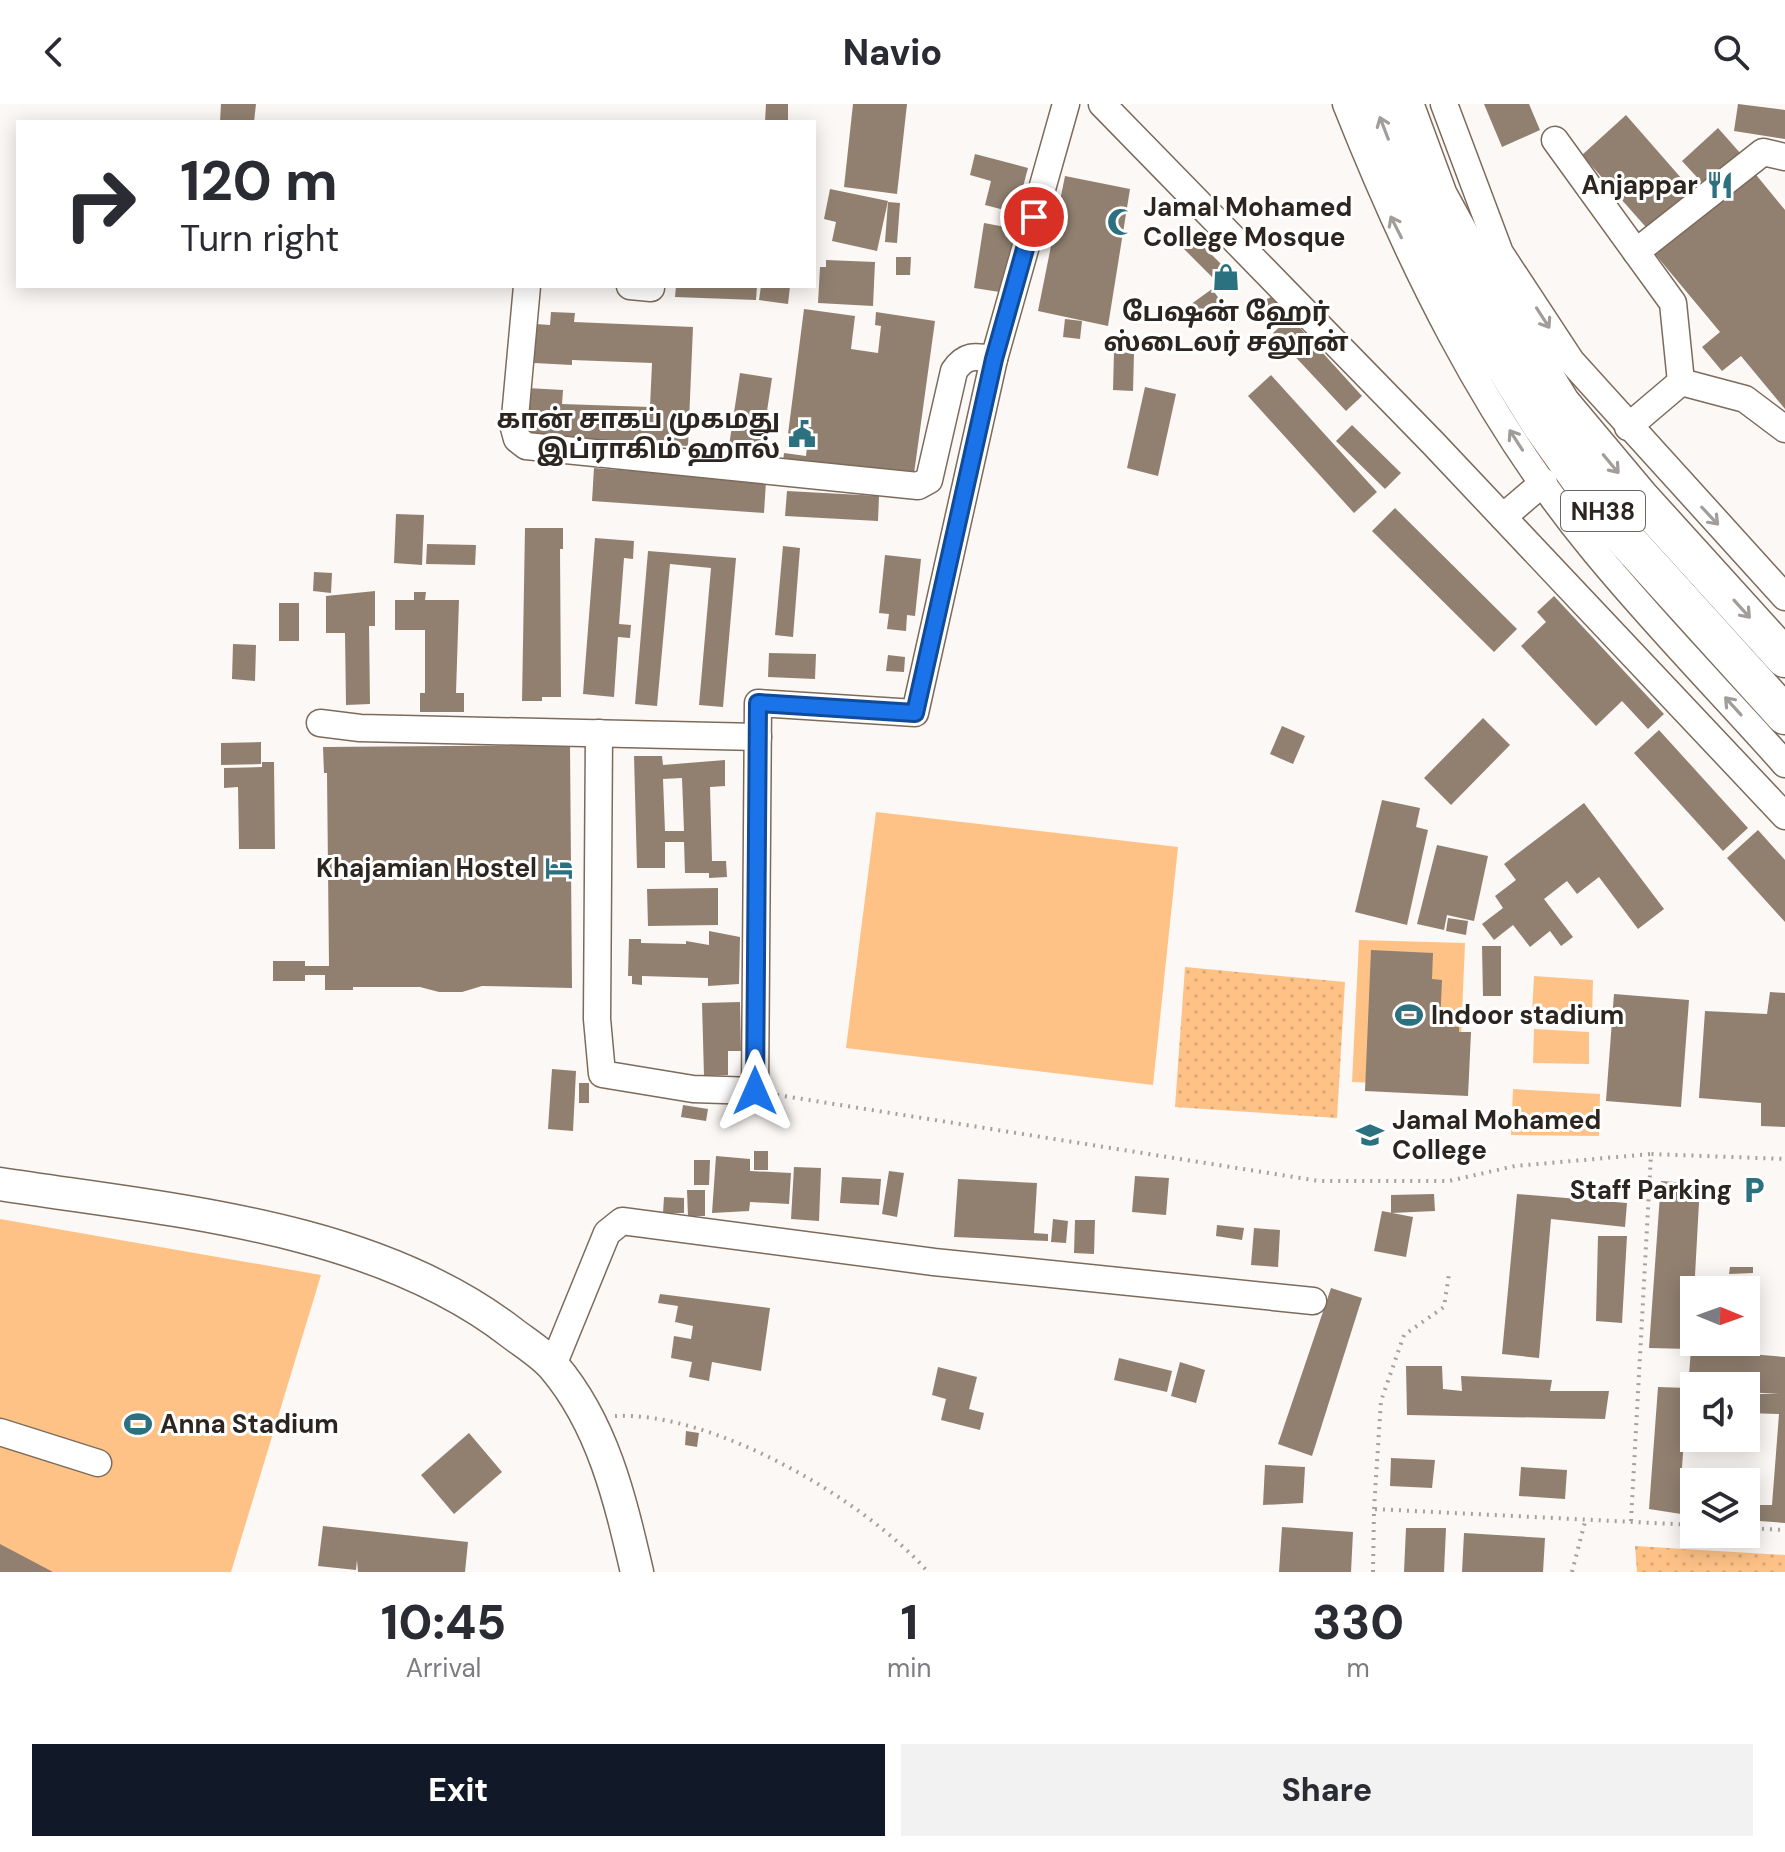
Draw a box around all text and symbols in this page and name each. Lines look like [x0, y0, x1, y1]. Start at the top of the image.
text: Navio [843, 29, 942, 76]
icon: back [32, 30, 76, 74]
icon: search [1709, 30, 1753, 74]
one-way arrow [1376, 116, 1390, 141]
text: 120 m [180, 144, 338, 217]
icon: right [48, 152, 152, 256]
place label: Anjappar [1581, 168, 1698, 202]
restaurant icon: Anjappar [1705, 170, 1735, 200]
pin [1000, 183, 1068, 251]
place label: Jamal Mohamed College Mosque [1143, 190, 1352, 254]
icon: arrive [1012, 195, 1056, 239]
mosque icon: Jamal Mohamed College Mosque [1106, 207, 1136, 237]
text: Turn right [180, 215, 339, 262]
one-way arrow [1388, 215, 1403, 239]
shop icon: பேஷன் ஹேர் ஸ்டைலர் சலூன் [1211, 262, 1241, 292]
place label: பேஷன் ஹேர் ஸ்டைலர் சலூன் [1103, 295, 1349, 359]
one-way arrow [1535, 306, 1551, 329]
place label: கான் சாகப் முகமது இப்ராகிம் ஹால் [497, 402, 780, 466]
public building icon: கான் சாகப் முகமது இப்ராகிம் ஹால் [787, 419, 817, 449]
one-way arrow [1508, 429, 1524, 451]
one-way arrow [1602, 453, 1620, 473]
road number: NH38 [1561, 491, 1645, 531]
one-way arrow [1701, 506, 1720, 526]
one-way arrow [1732, 599, 1750, 619]
one-way arrow [1724, 696, 1742, 716]
place label: Khajamian Hostel [316, 851, 537, 885]
hotel icon: Khajamian Hostel [544, 853, 574, 883]
place label: Indoor stadium [1431, 998, 1624, 1032]
sports icon: Indoor stadium [1394, 1000, 1424, 1030]
position arrow [713, 1049, 797, 1133]
place label: Jamal Mohamed College [1392, 1103, 1601, 1167]
school or university icon: Jamal Mohamed College [1355, 1120, 1385, 1150]
place label: Staff Parking [1570, 1173, 1732, 1207]
parking icon: Staff Parking [1739, 1175, 1769, 1205]
north arrow [1680, 1276, 1760, 1356]
map controls [1680, 1276, 1760, 1548]
button: sound [1680, 1372, 1760, 1452]
place label: Anna Stadium [160, 1407, 339, 1441]
sports icon: Anna Stadium [123, 1409, 153, 1439]
button: layers [1680, 1468, 1760, 1548]
text: 10:45 [381, 1591, 506, 1654]
text: 1 [900, 1591, 918, 1654]
text: 330 [1312, 1591, 1404, 1654]
text: Arrival [406, 1651, 481, 1685]
text: min [887, 1651, 931, 1685]
text: m [1347, 1651, 1370, 1685]
button: Exit [32, 1744, 885, 1836]
button: Share [901, 1744, 1753, 1836]

